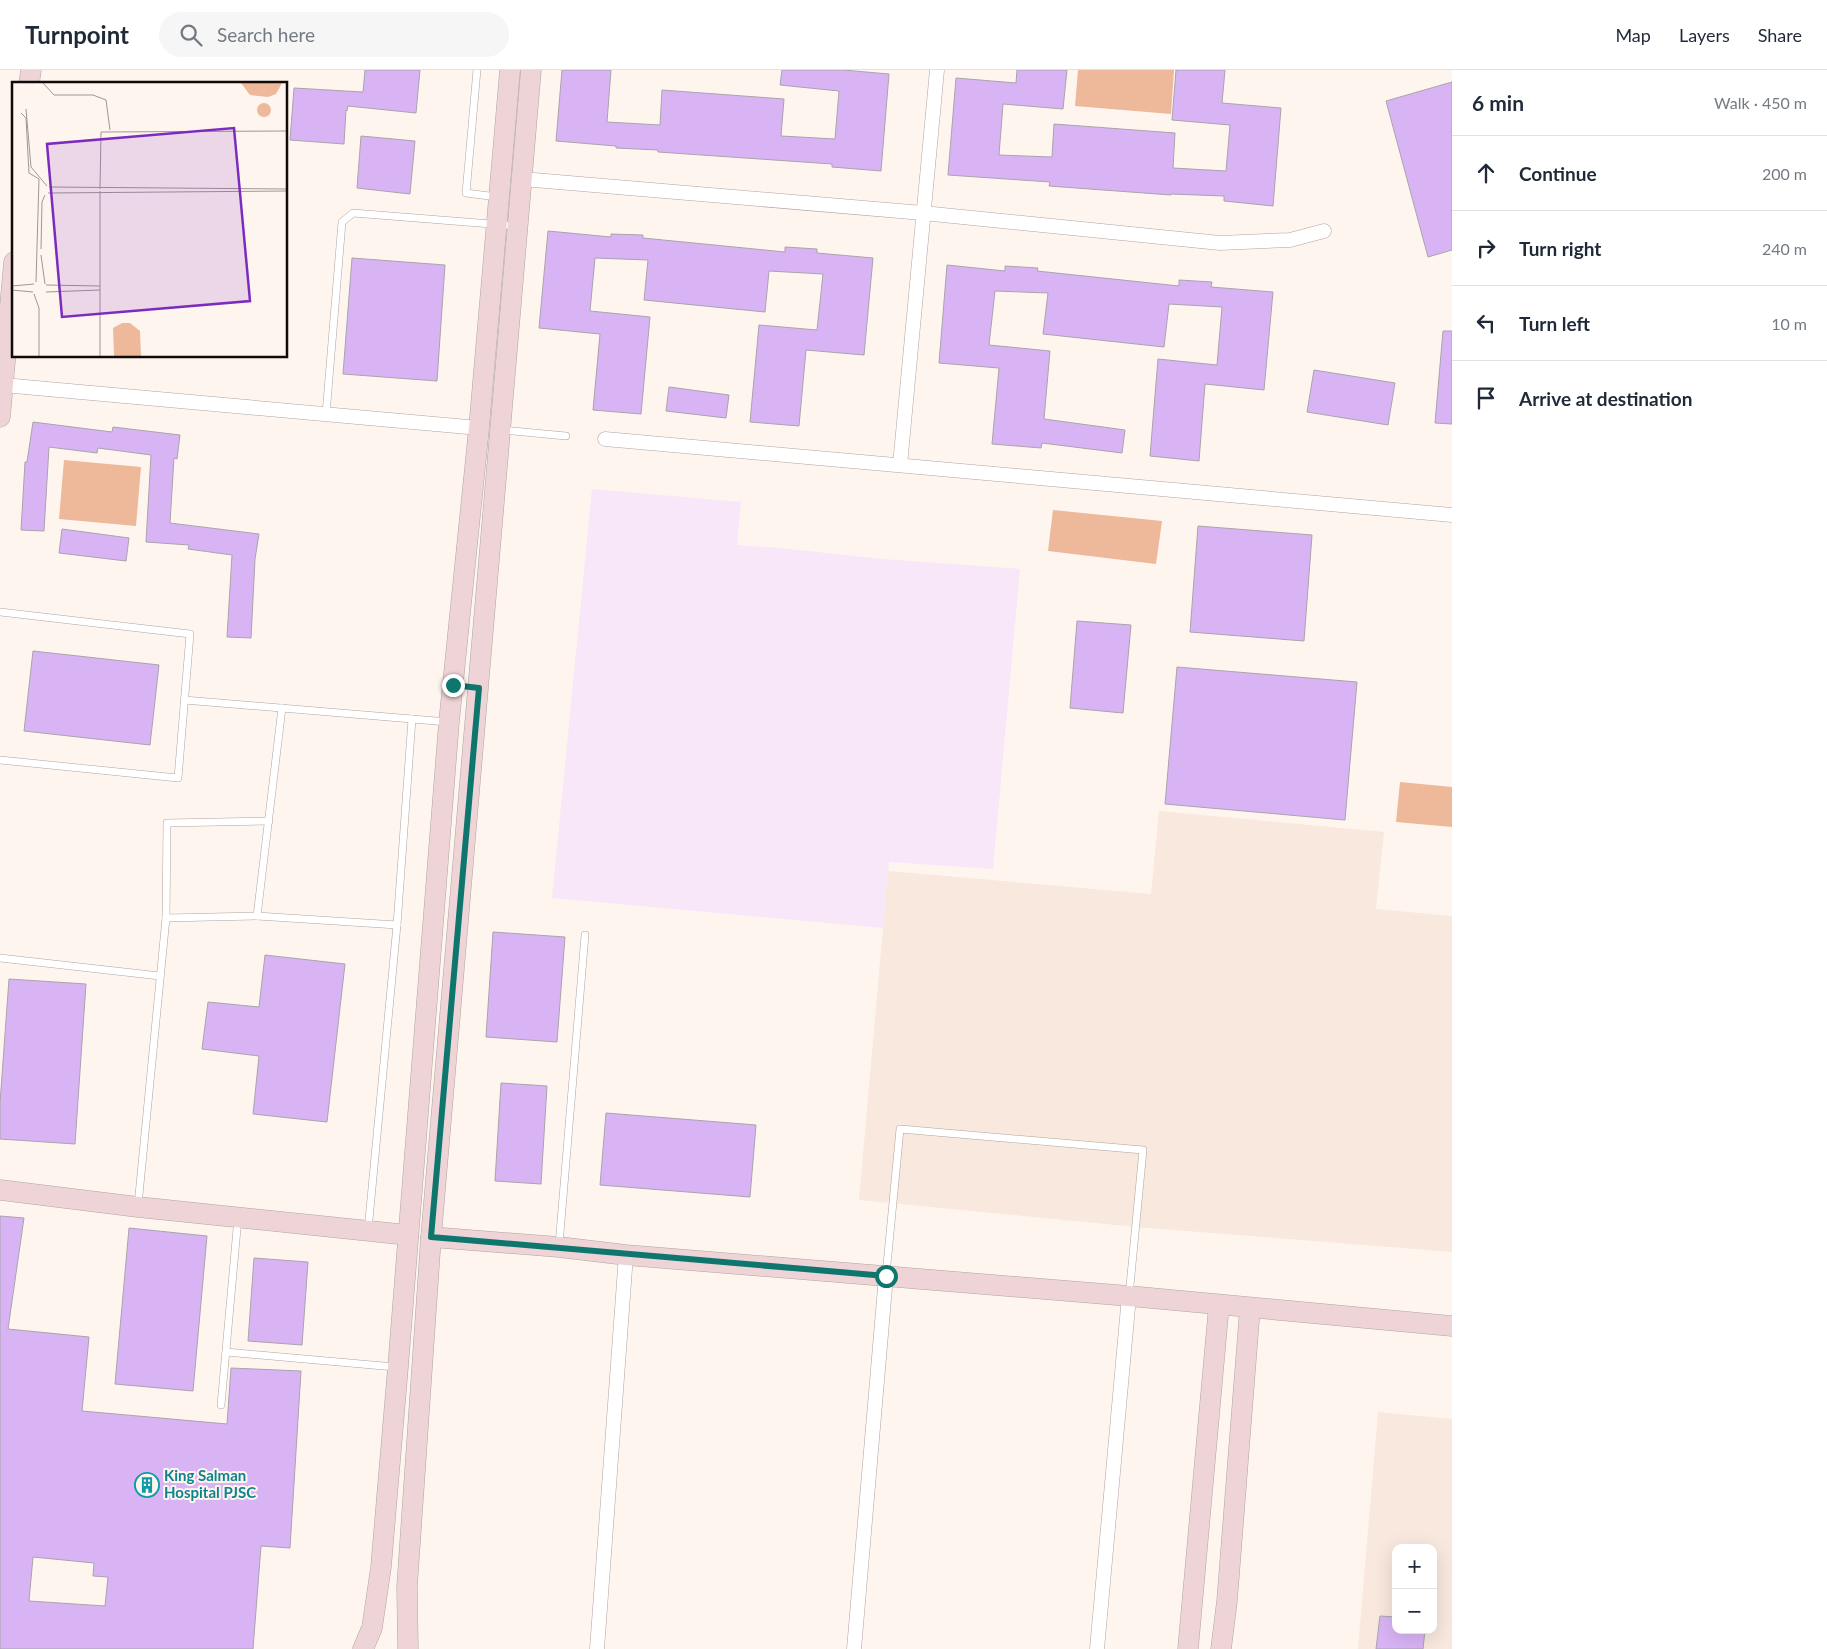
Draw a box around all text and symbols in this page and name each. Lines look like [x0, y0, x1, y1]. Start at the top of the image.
search box [159, 12, 509, 57]
text: Turnpoint [25, 20, 129, 49]
icon: search [177, 21, 205, 49]
text: Search here [217, 23, 315, 46]
text: Map [1615, 24, 1651, 46]
text: Layers [1679, 24, 1730, 46]
text: Share [1758, 24, 1802, 46]
inset map [12, 82, 288, 358]
text: 6 min [1472, 90, 1524, 115]
text: Walk · 450 m [1714, 93, 1807, 112]
icon: ahead [1472, 159, 1500, 187]
text: Continue [1519, 162, 1597, 185]
text: 200 m [1762, 164, 1807, 183]
icon: right [1472, 234, 1500, 262]
text: Turn right [1519, 237, 1601, 260]
text: 240 m [1762, 239, 1807, 258]
icon: left [1472, 309, 1500, 337]
text: Turn left [1519, 312, 1590, 335]
text: 10 m [1771, 314, 1807, 333]
icon: arrive [1472, 384, 1500, 412]
text: Arrive at destination [1519, 387, 1692, 410]
route end [442, 674, 465, 697]
route start [875, 1265, 898, 1288]
place label: King Salman Hospital PJSC [164, 1466, 256, 1501]
building icon: King Salman Hospital PJSC [134, 1472, 160, 1498]
map controls [1392, 1544, 1437, 1634]
button: + [1392, 1544, 1437, 1589]
button: − [1392, 1589, 1437, 1634]

